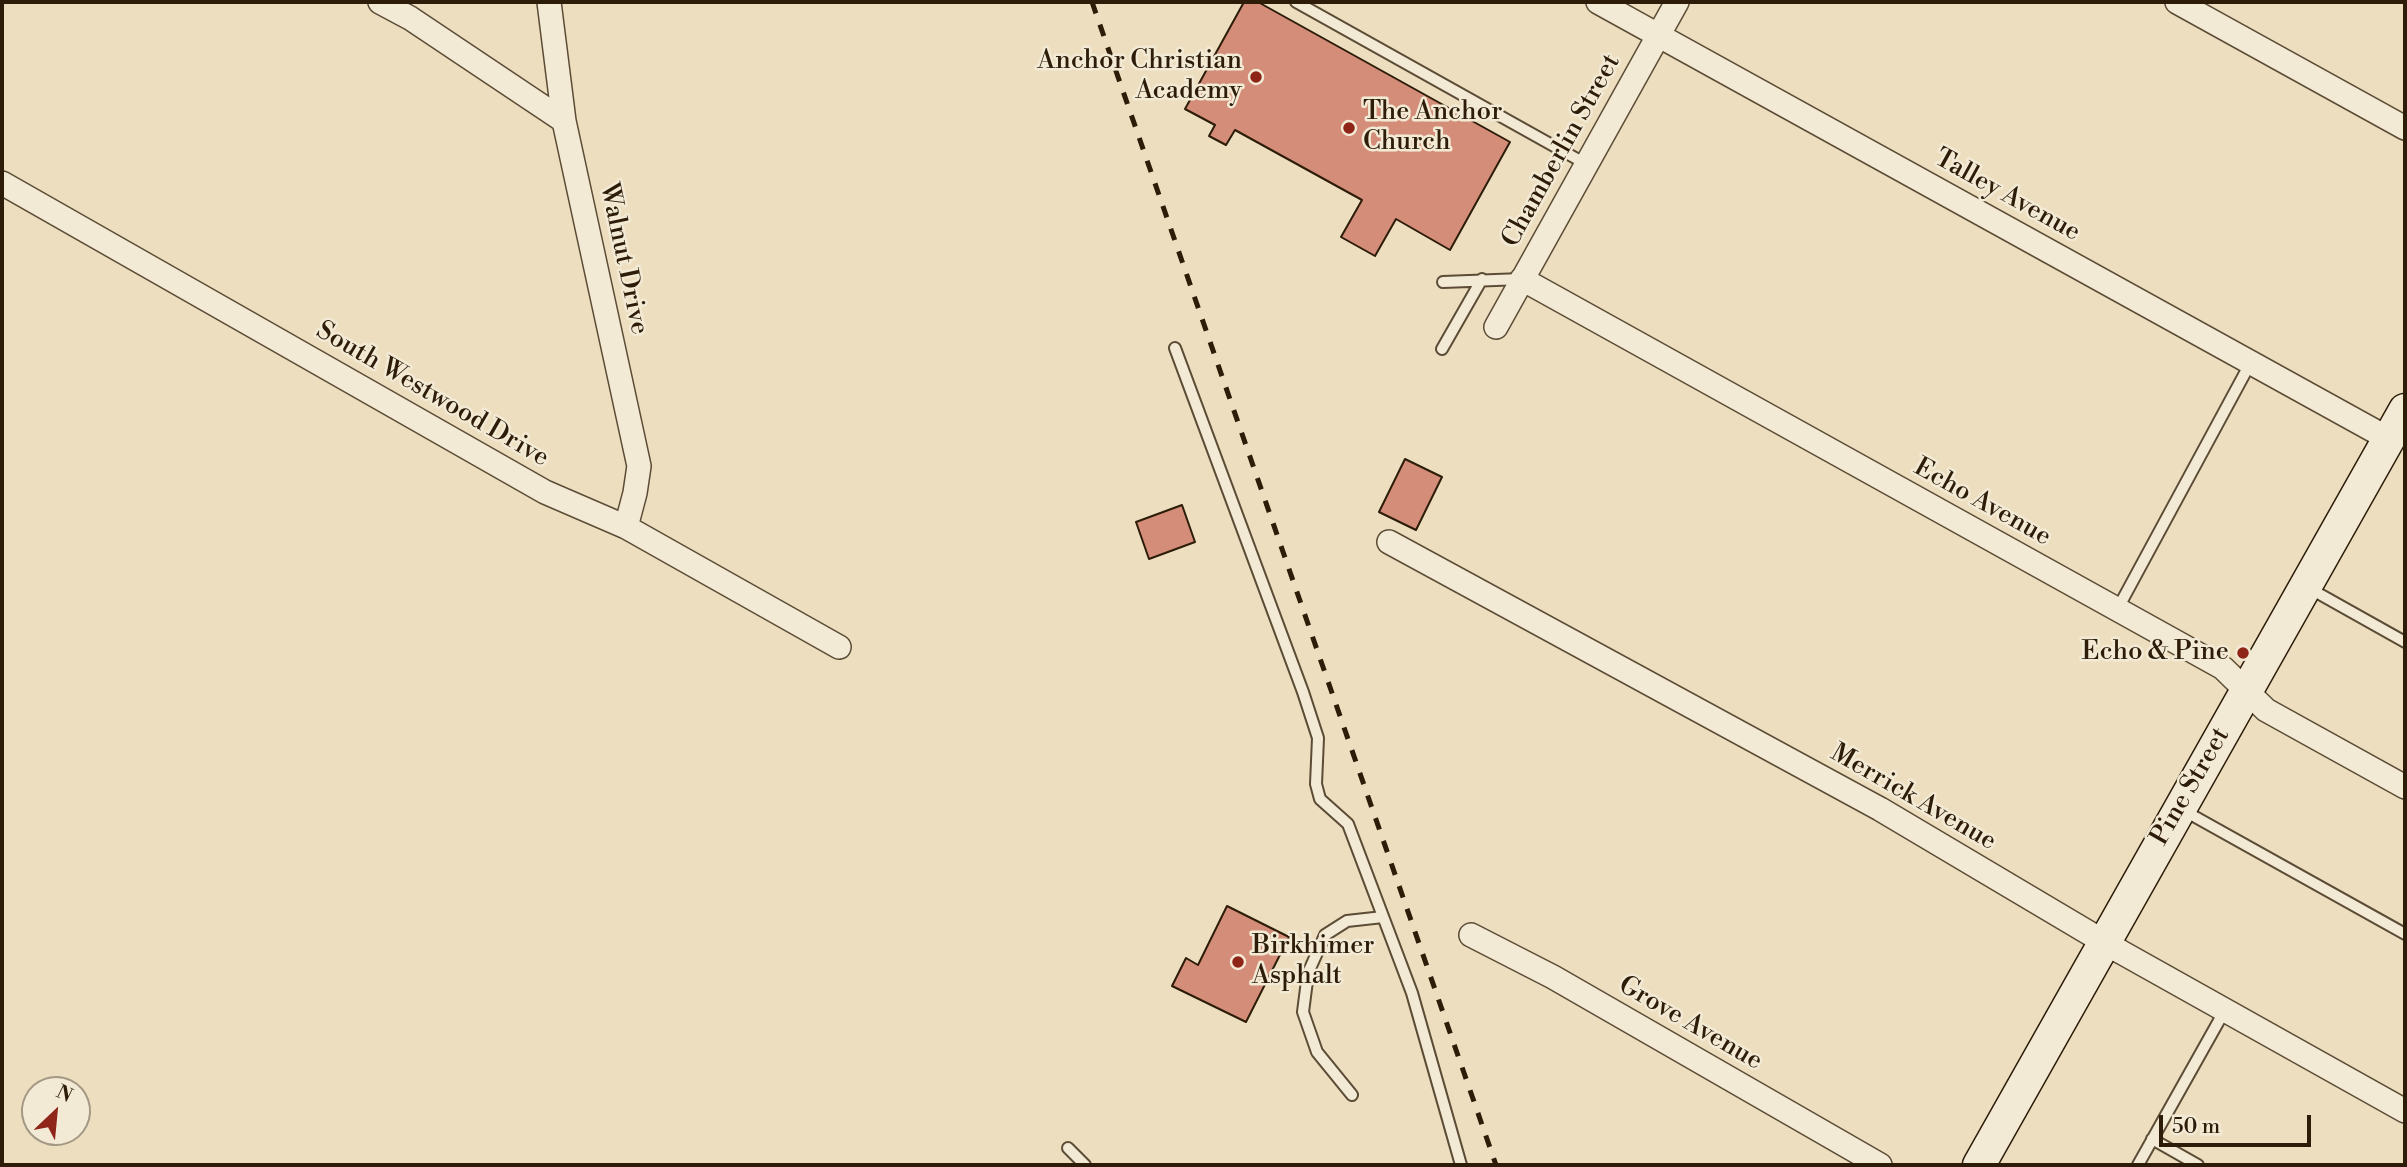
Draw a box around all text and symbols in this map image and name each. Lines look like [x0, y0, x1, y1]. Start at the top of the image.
place label: Anchor Christian Academy [1037, 46, 1242, 108]
street label: Chamberlin Street [1496, 49, 1628, 253]
marker: Anchor Christian Academy [1248, 69, 1264, 85]
place label: The Anchor Church [1363, 97, 1502, 158]
marker: The Anchor Church [1341, 120, 1357, 136]
street label: Talley Avenue [1929, 143, 2085, 249]
street label: Walnut Drive [592, 181, 654, 337]
street label: South Westwood Drive [310, 316, 554, 474]
street label: Echo Avenue [1908, 452, 2056, 554]
place label: Echo & Pine [2082, 637, 2229, 669]
marker: Echo & Pine [2235, 645, 2251, 661]
street label: Pine Street [2145, 722, 2237, 852]
street label: Merrick Avenue [1825, 738, 2001, 858]
place label: Birkhimer Asphalt [1252, 931, 1375, 992]
marker: Birkhimer Asphalt [1230, 954, 1246, 970]
street label: Grove Avenue [1613, 970, 1767, 1078]
north arrow [21, 1076, 91, 1146]
text: N [52, 1080, 76, 1108]
scale bar [2162, 1100, 2314, 1144]
text: 50 m [2172, 1114, 2220, 1140]

